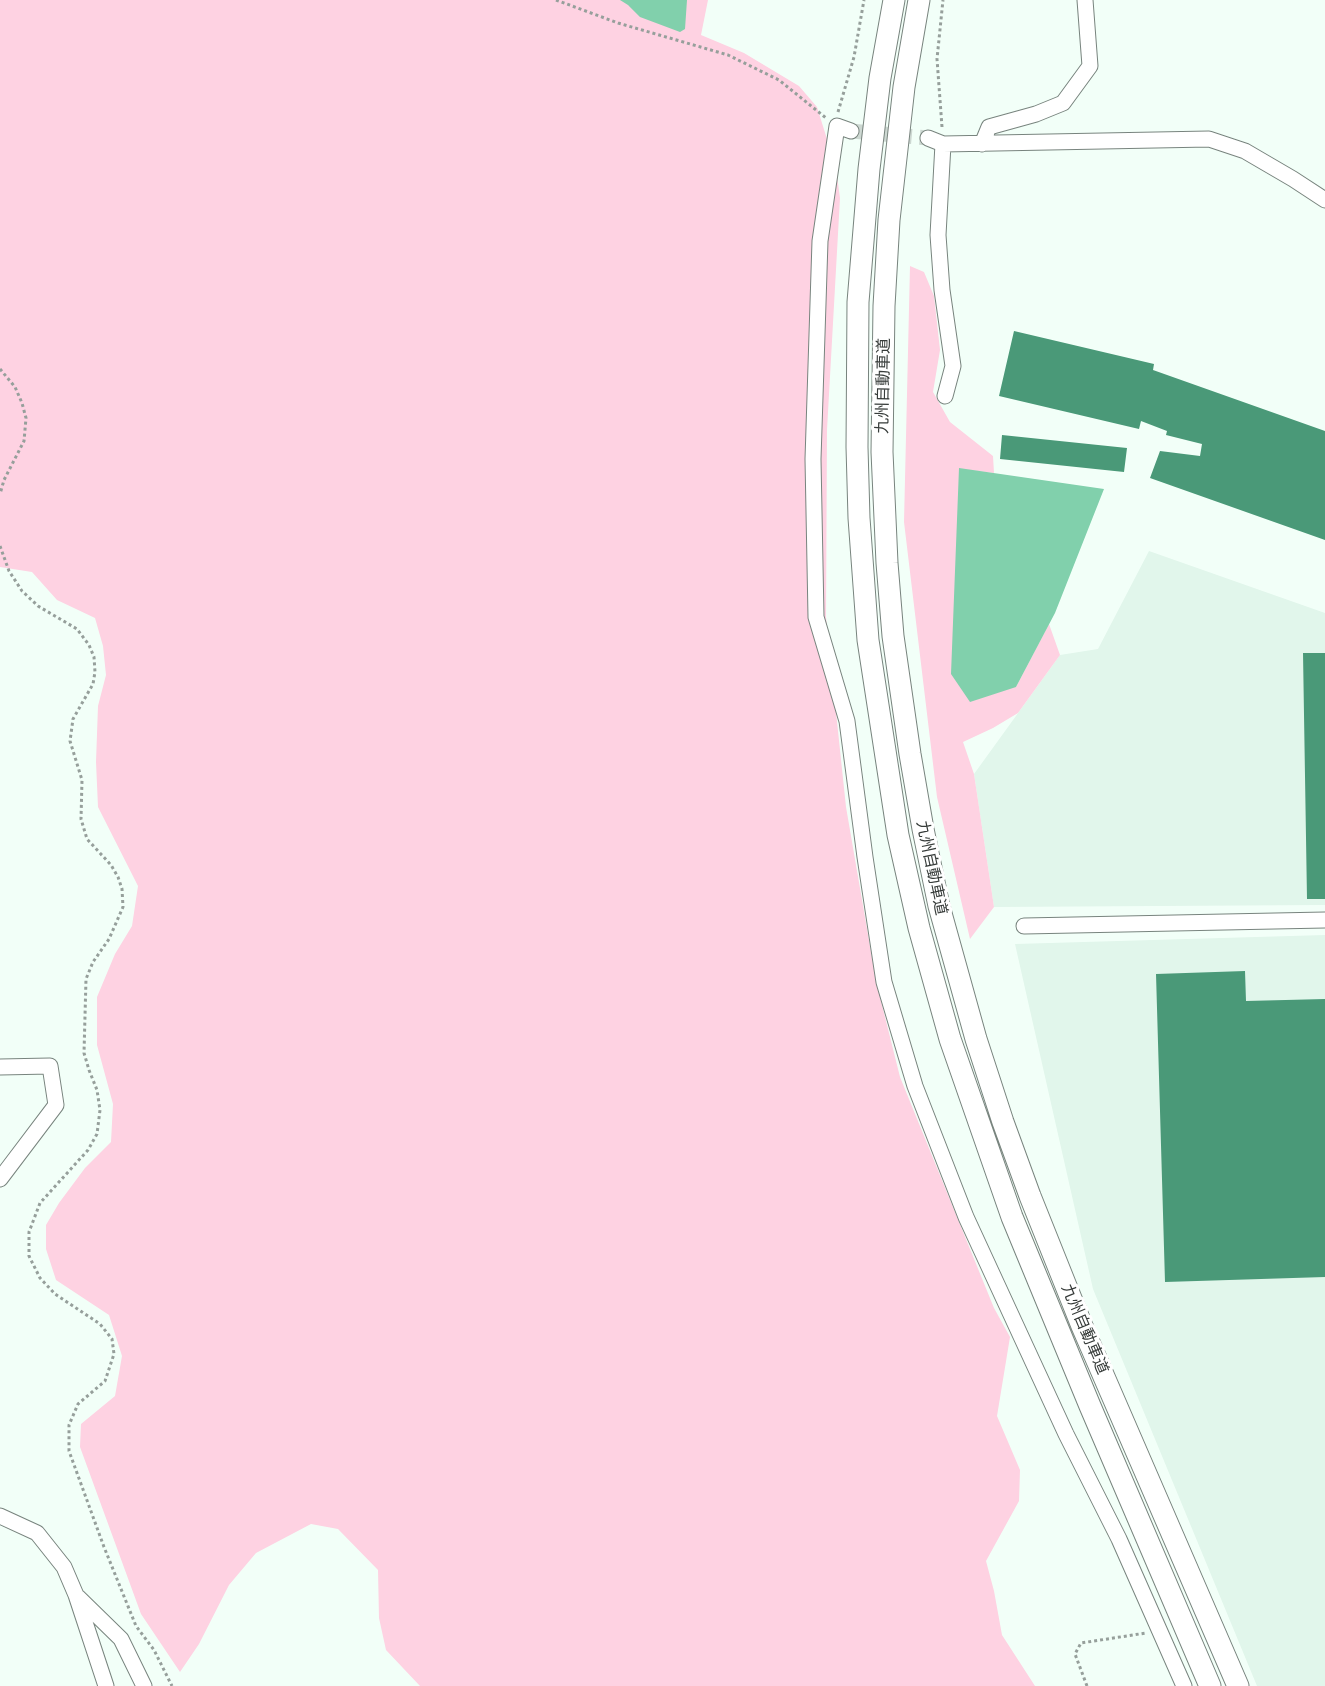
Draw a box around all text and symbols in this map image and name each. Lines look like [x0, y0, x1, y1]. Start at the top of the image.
street label: 九州自動車道 [873, 338, 893, 434]
street label: 九州自動車道 [913, 819, 951, 917]
street label: 九州自動車道 [1057, 1281, 1113, 1377]

